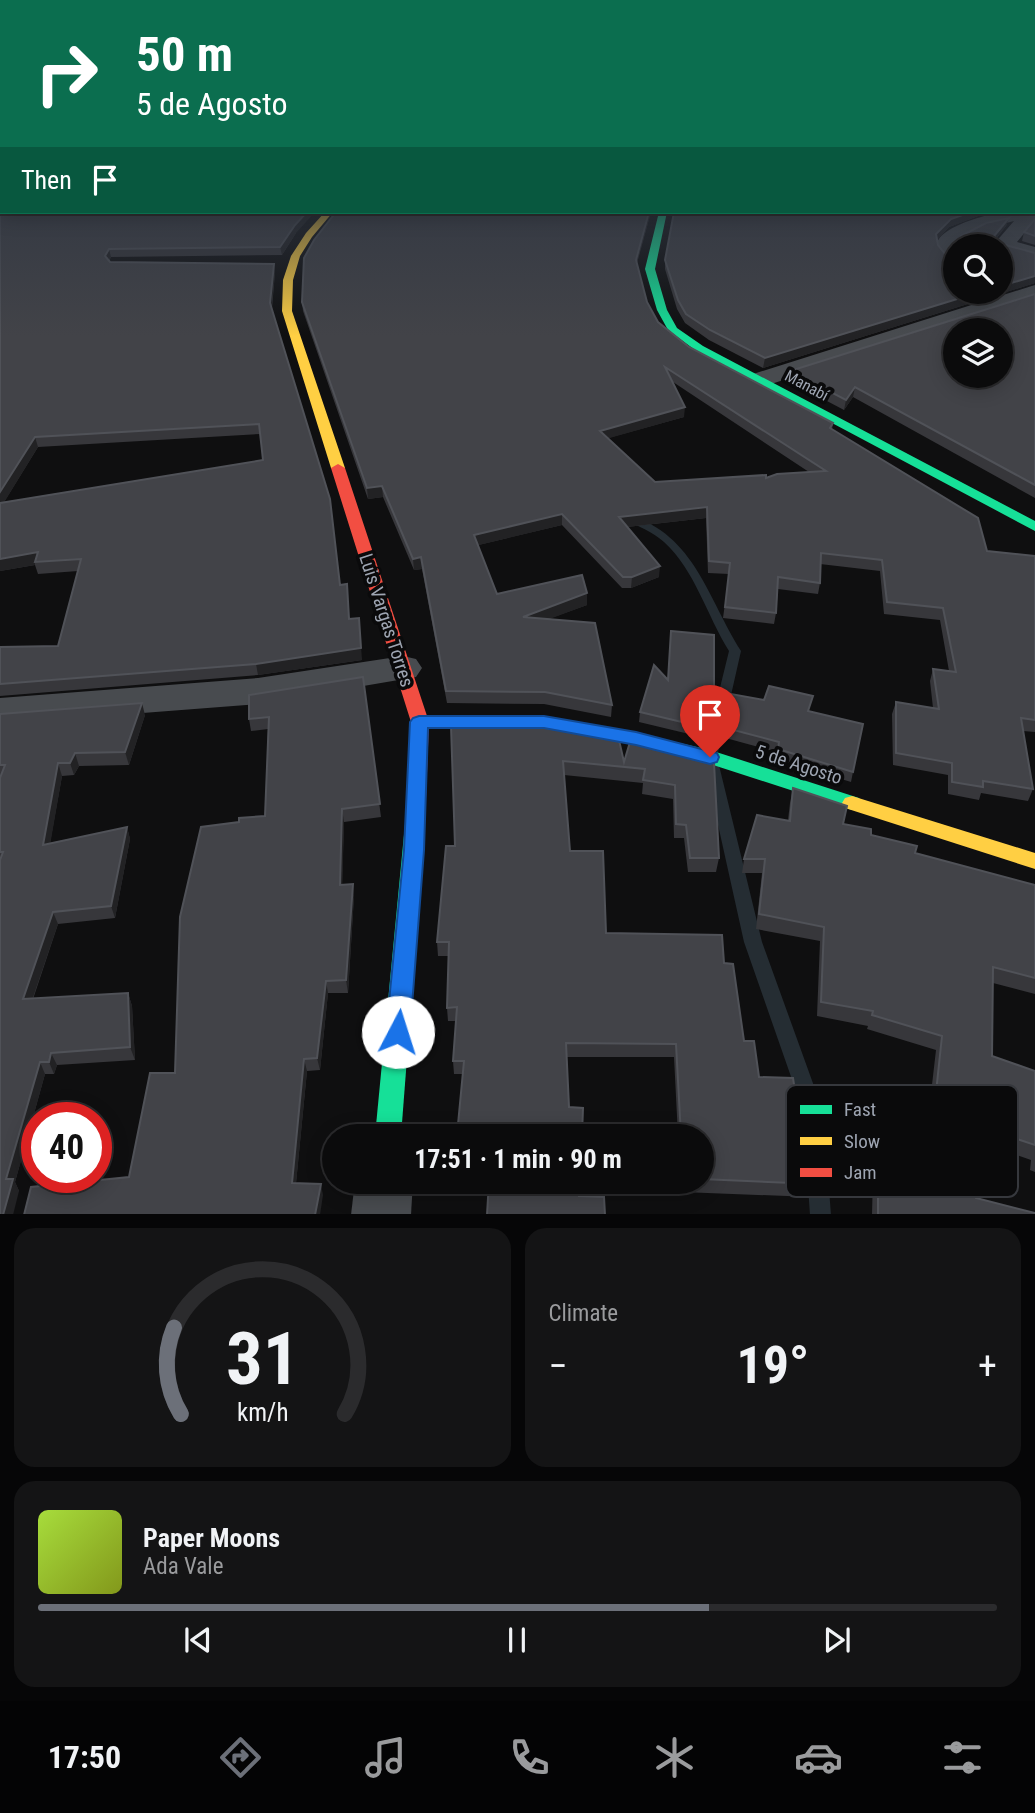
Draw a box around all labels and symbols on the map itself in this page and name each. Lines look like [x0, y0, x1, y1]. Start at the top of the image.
street label: Manabí [782, 366, 833, 405]
street label: Luis Vargas Torres [354, 551, 419, 690]
pin [680, 685, 740, 757]
street label: 5 de Agosto [753, 740, 845, 789]
position arrow [361, 995, 435, 1069]
legend [786, 1085, 1018, 1197]
text: Fast [844, 1098, 876, 1121]
speed limit sign: 40 [21, 1102, 112, 1193]
text: Slow [844, 1130, 880, 1153]
text: Jam [844, 1161, 877, 1184]

